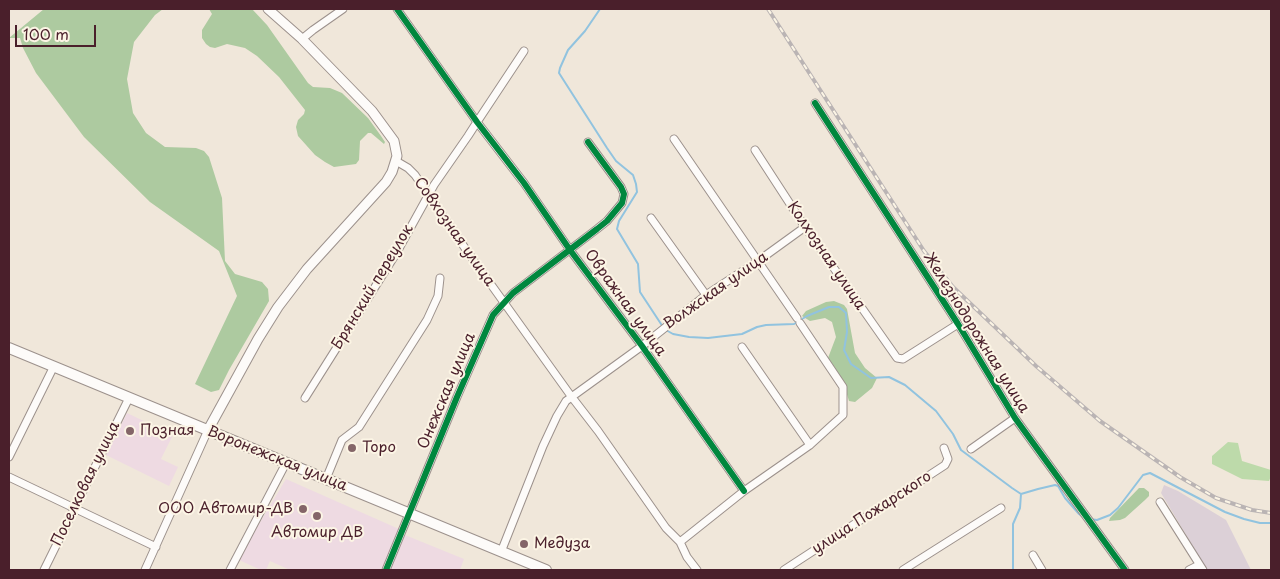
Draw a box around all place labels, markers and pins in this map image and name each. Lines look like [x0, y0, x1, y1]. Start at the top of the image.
place label: Позная [140, 422, 194, 440]
marker: Позная [124, 425, 136, 437]
place label: Торо [362, 439, 396, 457]
marker: Торо [346, 442, 358, 454]
place label: ООО Автомир-ДВ [158, 500, 293, 518]
marker: ООО Автомир-ДВ [297, 503, 309, 515]
marker: Автомир ДВ [311, 510, 323, 522]
place label: Автомир ДВ [271, 524, 363, 542]
place label: Медуза [534, 535, 590, 553]
marker: Медуза [518, 538, 530, 550]

